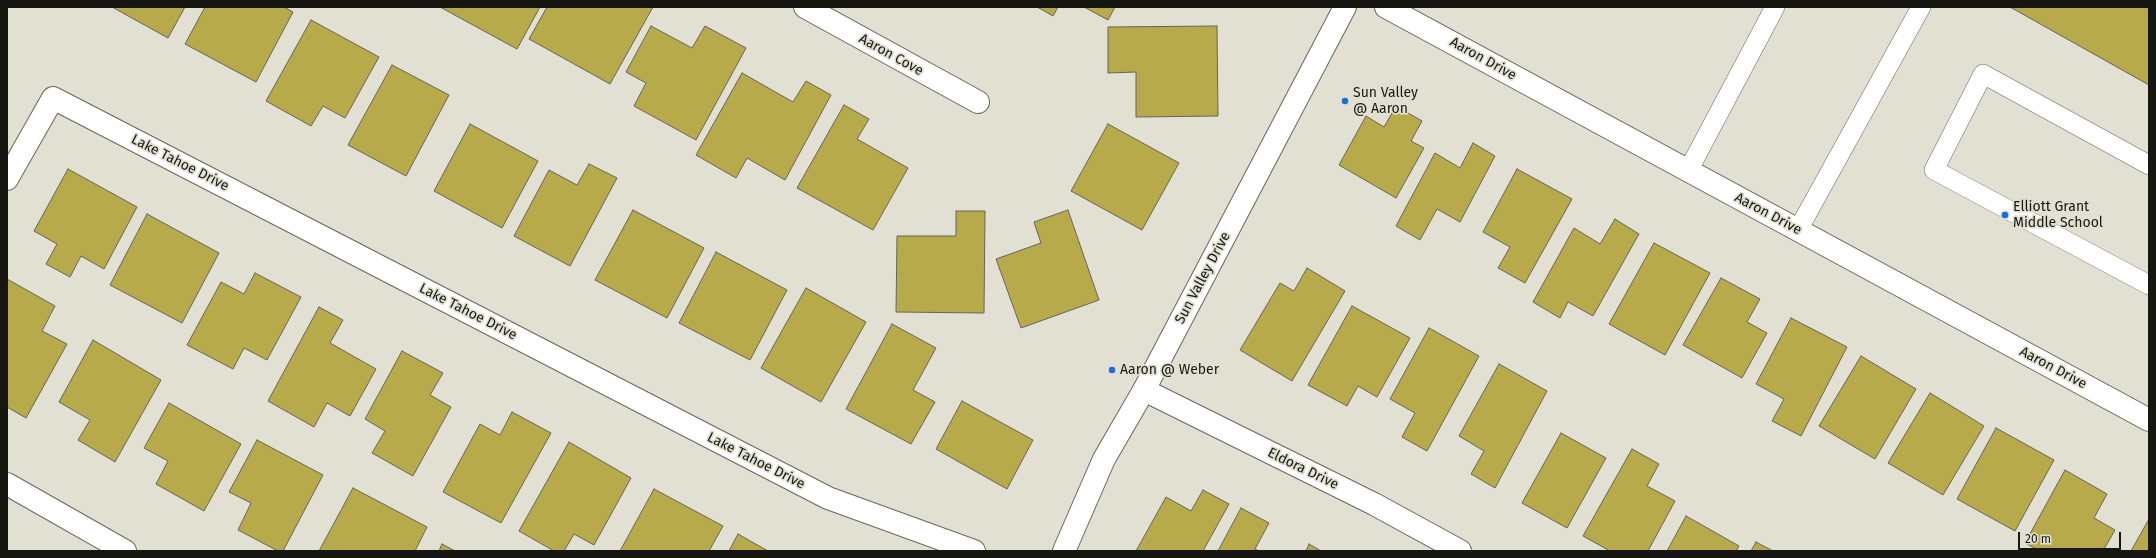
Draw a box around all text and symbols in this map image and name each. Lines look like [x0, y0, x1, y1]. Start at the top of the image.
street label: Aaron Cove [856, 30, 926, 80]
street label: Aaron Drive [1447, 34, 1519, 84]
place label: Sun Valley @ Aaron [1353, 85, 1418, 118]
marker: Sun Valley @ Aaron [1340, 96, 1350, 106]
street label: Lake Tahoe Drive [128, 131, 232, 195]
street label: Aaron Drive [1732, 189, 1804, 239]
place label: Elliott Grant Middle School [2013, 199, 2103, 232]
marker: Elliott Grant Middle School [2000, 210, 2010, 220]
street label: Sun Valley Drive [1172, 229, 1234, 327]
street label: Lake Tahoe Drive [416, 280, 520, 344]
street label: Aaron Drive [2017, 343, 2089, 393]
place label: Aaron @ Weber [1120, 362, 1219, 378]
marker: Aaron @ Weber [1107, 365, 1117, 375]
street label: Lake Tahoe Drive [704, 429, 808, 493]
street label: Eldora Drive [1265, 445, 1341, 493]
scale bar [2020, 524, 2123, 550]
text: 20 m [2025, 532, 2051, 546]

